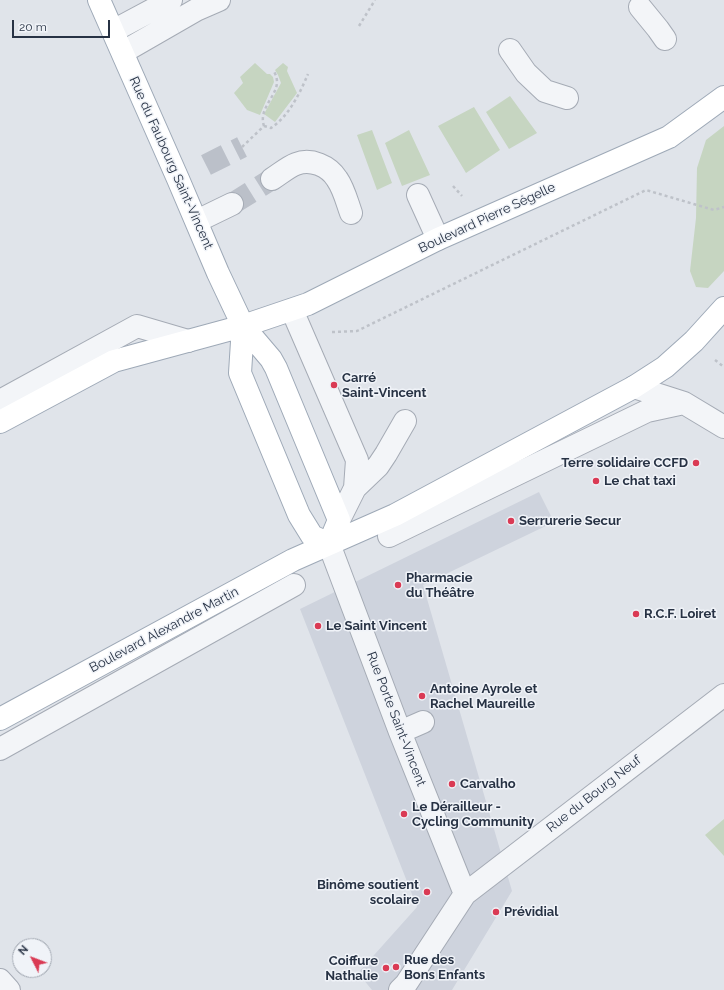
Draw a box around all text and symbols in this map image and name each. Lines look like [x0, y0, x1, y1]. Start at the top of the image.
scale bar [14, 12, 112, 38]
text: 20 m [19, 20, 47, 34]
street label: Rue du Faubourg Saint-Vincent [126, 74, 216, 252]
street label: Boulevard Pierre Ségelle [416, 179, 558, 257]
place label: Carré Saint-Vincent [342, 370, 426, 401]
marker: Carré Saint-Vincent [329, 380, 339, 390]
place label: Terre solidaire CCFD [561, 455, 688, 471]
marker: Terre solidaire CCFD [691, 458, 701, 468]
place label: Le chat taxi [604, 473, 676, 489]
marker: Le chat taxi [591, 476, 601, 486]
place label: Serrurerie Secur [519, 513, 621, 529]
marker: Serrurerie Secur [506, 516, 516, 526]
place label: Pharmacie du Théâtre [406, 570, 474, 601]
marker: Pharmacie du Théâtre [393, 580, 403, 590]
street label: Boulevard Alexandre Martin [87, 584, 241, 676]
place label: R.C.F. Loiret [644, 606, 716, 622]
marker: R.C.F. Loiret [631, 609, 641, 619]
place label: Le Saint Vincent [326, 618, 427, 634]
marker: Le Saint Vincent [313, 621, 323, 631]
street label: Rue Porte Saint-Vincent [363, 649, 429, 789]
place label: Antoine Ayrole et Rachel Maureille [430, 681, 537, 712]
marker: Antoine Ayrole et Rachel Maureille [417, 691, 427, 701]
street label: Rue du Bourg Neuf [544, 752, 644, 836]
place label: Carvalho [460, 776, 516, 792]
marker: Carvalho [447, 779, 457, 789]
place label: Le Dérailleur - Cycling Community [412, 799, 534, 830]
marker: Le Dérailleur - Cycling Community [399, 809, 409, 819]
place label: Binôme soutient scolaire [317, 877, 419, 908]
marker: Binôme soutient scolaire [422, 887, 432, 897]
place label: Prévidial [504, 904, 558, 920]
marker: Prévidial [491, 907, 501, 917]
north arrow [12, 938, 52, 978]
text: N [16, 943, 31, 958]
place label: Rue des Bons Enfants [404, 952, 485, 983]
place label: Coiffure Nathalie [325, 953, 378, 984]
marker: Rue des Bons Enfants [391, 962, 401, 972]
marker: Coiffure Nathalie [381, 963, 391, 973]

